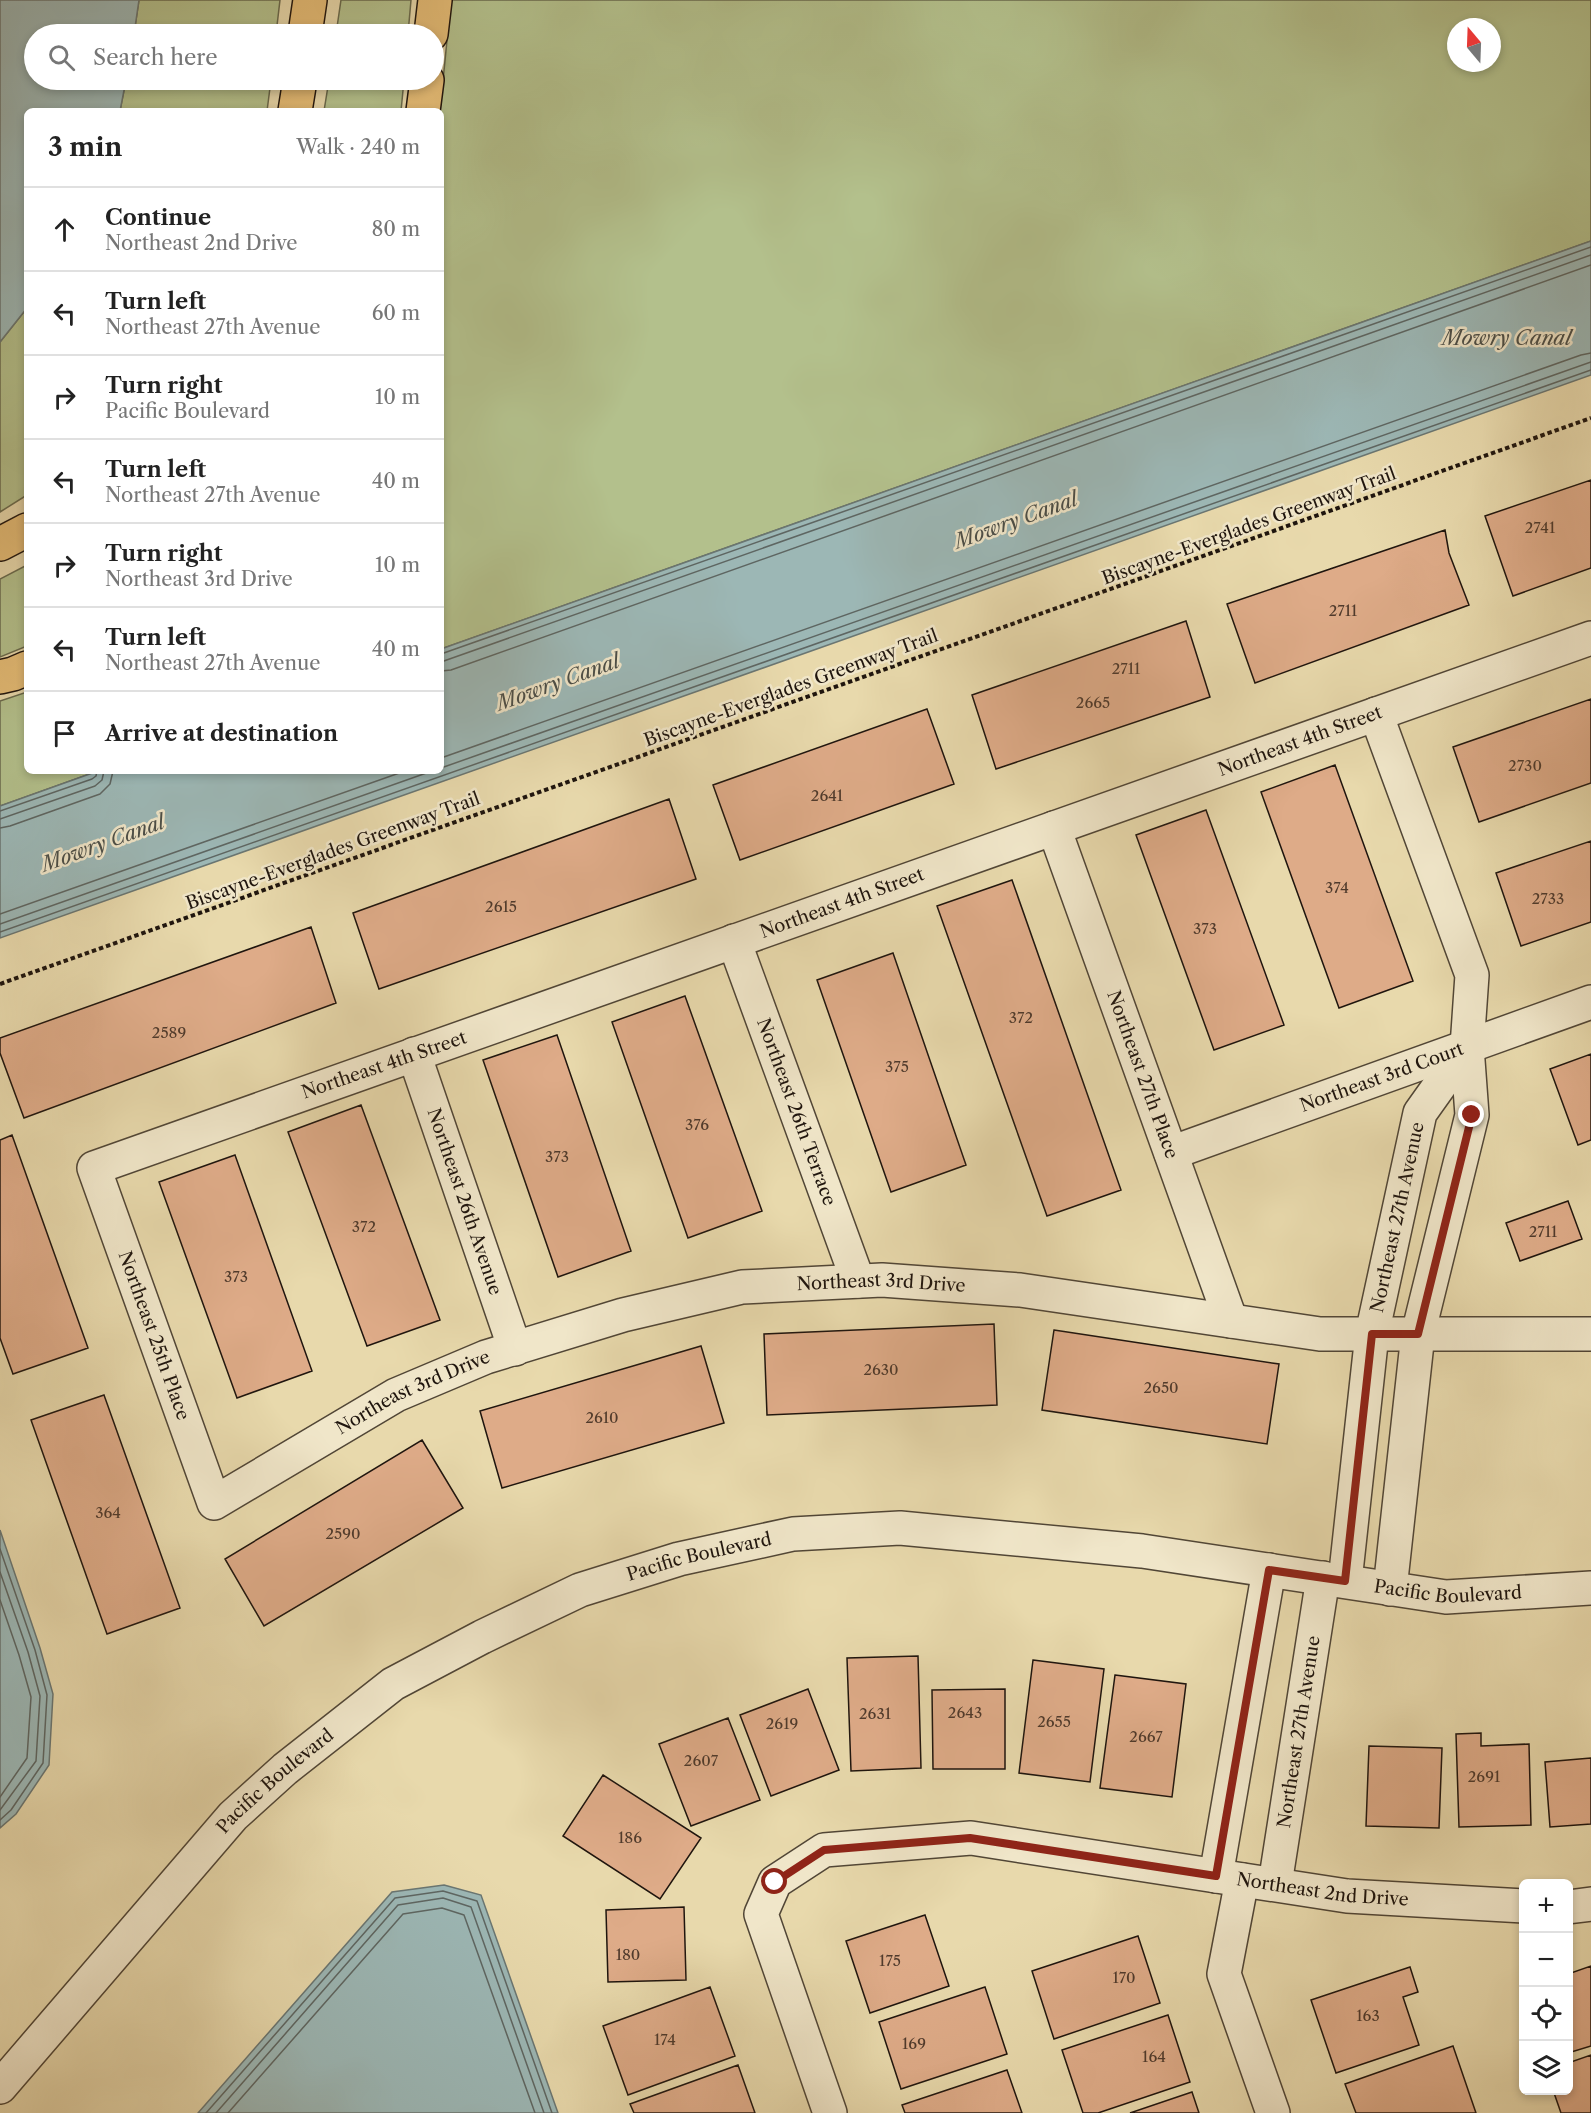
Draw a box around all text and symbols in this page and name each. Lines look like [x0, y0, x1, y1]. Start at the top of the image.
north arrow [1447, 18, 1501, 72]
search box [24, 24, 444, 90]
icon: search [45, 41, 78, 74]
text: Search here [93, 44, 218, 71]
text: 3 min [48, 131, 122, 163]
text: Walk · 240 m [296, 135, 420, 159]
text: Continue [105, 204, 211, 231]
icon: ahead [48, 213, 81, 246]
text: 80 m [372, 217, 420, 241]
text: Northeast 2nd Drive [105, 231, 298, 255]
text: Turn left [105, 288, 206, 315]
icon: left [48, 297, 81, 330]
text: 60 m [372, 301, 420, 325]
text: Northeast 27th Avenue [105, 315, 321, 339]
water label: Mowry Canal [1440, 326, 1574, 350]
text: Turn right [105, 372, 223, 399]
icon: right [48, 381, 81, 414]
text: 10 m [375, 385, 420, 409]
text: Pacific Boulevard [105, 399, 270, 423]
text: Turn left [105, 456, 206, 483]
street label: Biscayne-Everglades Greenway Trail [1099, 462, 1399, 590]
icon: left [48, 465, 81, 498]
text: 40 m [372, 469, 420, 493]
text: Northeast 27th Avenue [105, 483, 321, 507]
water label: Mowry Canal [949, 486, 1083, 554]
house number: 2741 [1525, 518, 1556, 537]
text: Turn right [105, 540, 223, 567]
icon: right [48, 549, 81, 582]
text: 10 m [375, 553, 420, 577]
text: Northeast 3rd Drive [105, 567, 293, 591]
house number: 2711 [1329, 601, 1358, 620]
text: Turn left [105, 624, 206, 651]
street label: Biscayne-Everglades Greenway Trail [641, 624, 941, 752]
icon: left [48, 633, 81, 666]
text: 40 m [372, 637, 420, 661]
water label: Mowry Canal [491, 648, 625, 716]
text: Northeast 27th Avenue [105, 651, 321, 675]
house number: 2711 [1112, 659, 1141, 678]
house number: 2665 [1076, 693, 1110, 712]
street label: Northeast 4th Street [1215, 701, 1386, 781]
icon: arrive [48, 717, 81, 750]
text: Arrive at destination [105, 720, 338, 747]
house number: 2730 [1508, 756, 1542, 775]
house number: 2641 [811, 786, 844, 805]
street label: Biscayne-Everglades Greenway Trail [183, 787, 483, 915]
water label: Mowry Canal [36, 809, 170, 877]
street label: Northeast 4th Street [757, 863, 928, 943]
house number: 374 [1325, 878, 1349, 897]
house number: 2733 [1532, 889, 1564, 908]
house number: 2615 [485, 897, 517, 916]
house number: 373 [1193, 919, 1217, 938]
street label: Northeast 27th Place [1102, 987, 1183, 1162]
house number: 372 [1009, 1008, 1033, 1027]
street label: Northeast 26th Terrace [752, 1015, 841, 1209]
house number: 2589 [152, 1023, 186, 1042]
street label: Northeast 4th Street [299, 1026, 470, 1104]
street label: Northeast 3rd Court [1297, 1038, 1467, 1117]
house number: 375 [885, 1057, 909, 1076]
route end [1458, 1101, 1484, 1127]
street label: Northeast 26th Avenue [422, 1105, 507, 1298]
house number: 376 [685, 1115, 709, 1134]
street label: Northeast 27th Avenue [1366, 1120, 1429, 1314]
house number: 373 [545, 1147, 569, 1166]
house number: 372 [352, 1217, 376, 1236]
house number: 2711 [1529, 1222, 1558, 1241]
street label: Northeast 25th Place [114, 1248, 194, 1423]
house number: 373 [224, 1267, 248, 1286]
street label: Northeast 3rd Drive [796, 1269, 966, 1297]
street label: Northeast 3rd Drive [332, 1346, 493, 1439]
house number: 2630 [863, 1360, 899, 1379]
house number: 2650 [1143, 1378, 1179, 1397]
house number: 2610 [585, 1408, 619, 1427]
house number: 364 [95, 1503, 121, 1522]
house number: 2590 [325, 1524, 361, 1543]
street label: Pacific Boulevard [624, 1528, 773, 1586]
street label: Pacific Boulevard [1372, 1575, 1522, 1608]
street label: Northeast 27th Avenue [1273, 1634, 1325, 1830]
house number: 2643 [948, 1703, 982, 1722]
house number: 2631 [859, 1704, 892, 1723]
house number: 2655 [1037, 1712, 1071, 1731]
house number: 2619 [766, 1714, 798, 1733]
street label: Pacific Boulevard [212, 1724, 338, 1838]
house number: 2667 [1129, 1727, 1163, 1746]
house number: 2607 [684, 1751, 719, 1770]
house number: 2691 [1468, 1767, 1501, 1786]
house number: 186 [618, 1828, 642, 1847]
route start [761, 1868, 787, 1894]
street label: Northeast 2nd Drive [1235, 1868, 1409, 1910]
map controls [1519, 1879, 1573, 2095]
button: + [1519, 1879, 1573, 1933]
button: − [1519, 1933, 1573, 1987]
house number: 180 [616, 1945, 640, 1964]
house number: 175 [879, 1951, 901, 1970]
house number: 170 [1112, 1968, 1136, 1987]
button: locate [1519, 1987, 1573, 2041]
house number: 163 [1356, 2006, 1380, 2025]
house number: 174 [654, 2030, 676, 2049]
house number: 169 [902, 2034, 926, 2053]
button: layers [1519, 2041, 1573, 2095]
house number: 164 [1142, 2047, 1166, 2066]

